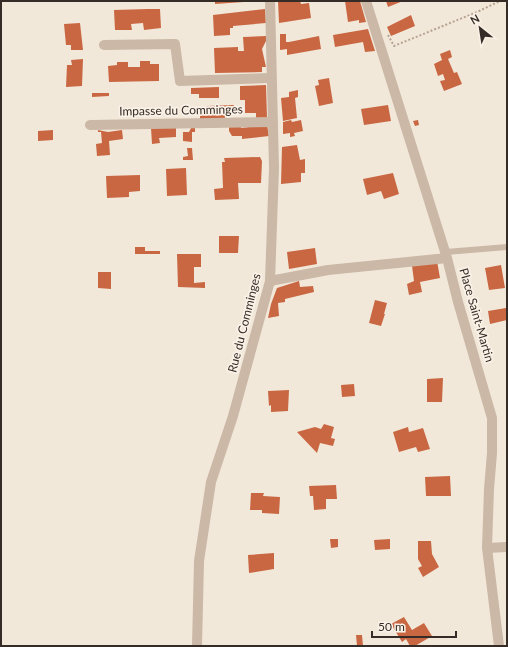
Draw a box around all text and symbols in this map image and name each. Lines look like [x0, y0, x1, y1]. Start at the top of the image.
north arrow [460, 8, 500, 48]
text: N [468, 11, 482, 27]
street label: Impasse du Comminges [119, 101, 243, 119]
street label: Place Saint-Martin [456, 266, 498, 364]
street label: Rue du Comminges [224, 272, 264, 374]
scale bar [372, 613, 456, 639]
text: 50 m [378, 619, 405, 634]

